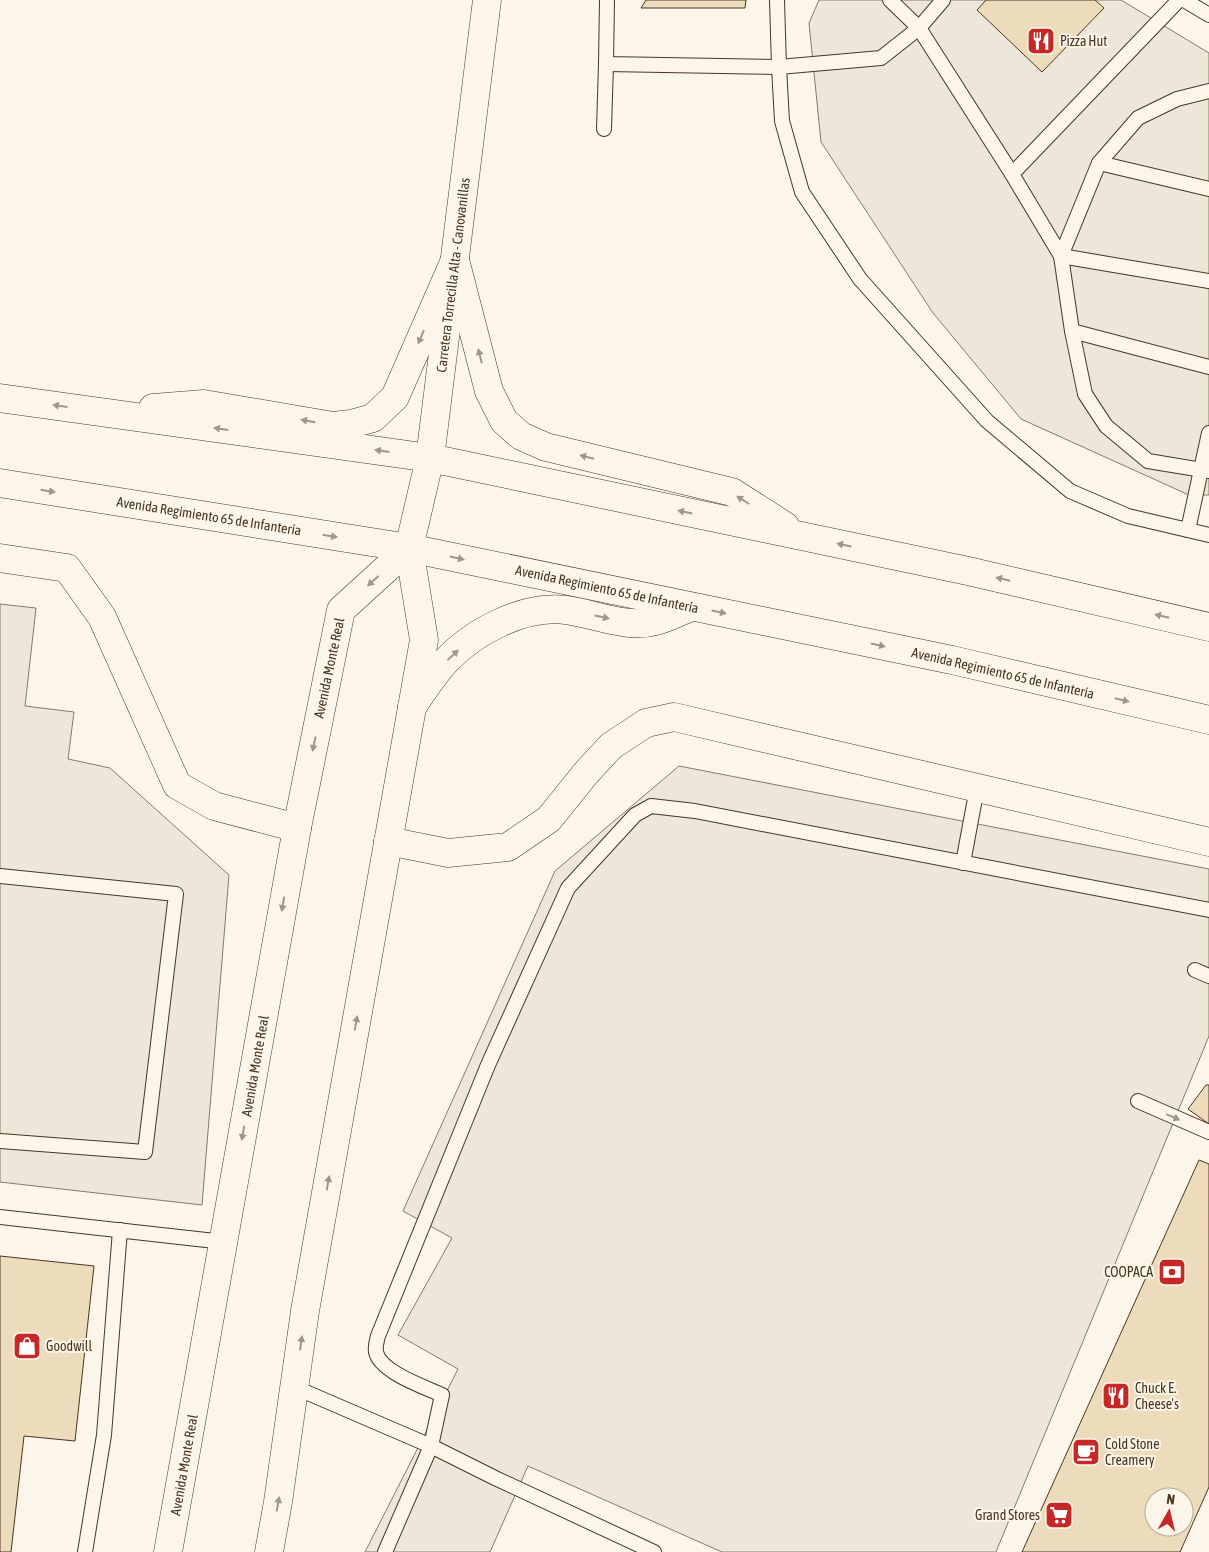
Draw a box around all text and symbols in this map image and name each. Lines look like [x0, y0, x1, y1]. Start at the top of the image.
restaurant icon: Pizza Hut [1026, 26, 1056, 56]
place label: Pizza Hut [1060, 33, 1107, 49]
street label: Carretera Torrecilla Alta - Canovanillas [433, 177, 473, 373]
one-way arrow [417, 330, 425, 344]
one-way arrow [476, 348, 484, 363]
one-way arrow [51, 402, 67, 410]
one-way arrow [300, 417, 316, 425]
one-way arrow [212, 425, 228, 433]
one-way arrow [373, 447, 389, 455]
one-way arrow [580, 453, 595, 461]
one-way arrow [41, 487, 57, 495]
street label: Avenida Regimiento 65 de Infantería [115, 493, 303, 539]
one-way arrow [737, 495, 750, 505]
one-way arrow [677, 507, 693, 515]
one-way arrow [322, 532, 338, 540]
one-way arrow [837, 541, 852, 549]
one-way arrow [450, 555, 466, 563]
street label: Avenida Regimiento 65 de Infantería [514, 562, 700, 616]
one-way arrow [368, 575, 380, 587]
one-way arrow [996, 575, 1011, 583]
one-way arrow [712, 609, 728, 617]
one-way arrow [1154, 612, 1169, 620]
one-way arrow [595, 613, 610, 621]
street label: Avenida Monte Real [311, 616, 348, 720]
one-way arrow [871, 641, 886, 649]
street label: Avenida Regimiento 65 de Infantería [910, 644, 1096, 702]
one-way arrow [446, 649, 458, 661]
one-way arrow [1115, 696, 1130, 704]
one-way arrow [310, 736, 318, 752]
one-way arrow [279, 896, 287, 912]
street label: Avenida Monte Real [238, 1014, 272, 1118]
one-way arrow [352, 1015, 360, 1031]
one-way arrow [1166, 1113, 1180, 1121]
one-way arrow [239, 1125, 247, 1141]
one-way arrow [324, 1175, 332, 1191]
bank icon: COOPACA [1157, 1257, 1187, 1287]
place label: COOPACA [1104, 1264, 1153, 1280]
shop icon: Goodwill [12, 1331, 42, 1361]
one-way arrow [297, 1335, 305, 1351]
place label: Goodwill [46, 1338, 93, 1354]
place label: Chuck E. Cheese's [1135, 1380, 1179, 1412]
restaurant icon: Chuck E. Cheese's [1101, 1381, 1131, 1411]
street label: Avenida Monte Real [167, 1413, 201, 1517]
place label: Cold Stone Creamery [1105, 1436, 1160, 1468]
cafe icon: Cold Stone Creamery [1071, 1437, 1101, 1467]
north arrow [1144, 1487, 1194, 1537]
text: N [1166, 1491, 1176, 1508]
one-way arrow [274, 1496, 282, 1512]
supermarket icon: Grand Stores [1044, 1500, 1074, 1530]
place label: Grand Stores [975, 1507, 1040, 1523]

